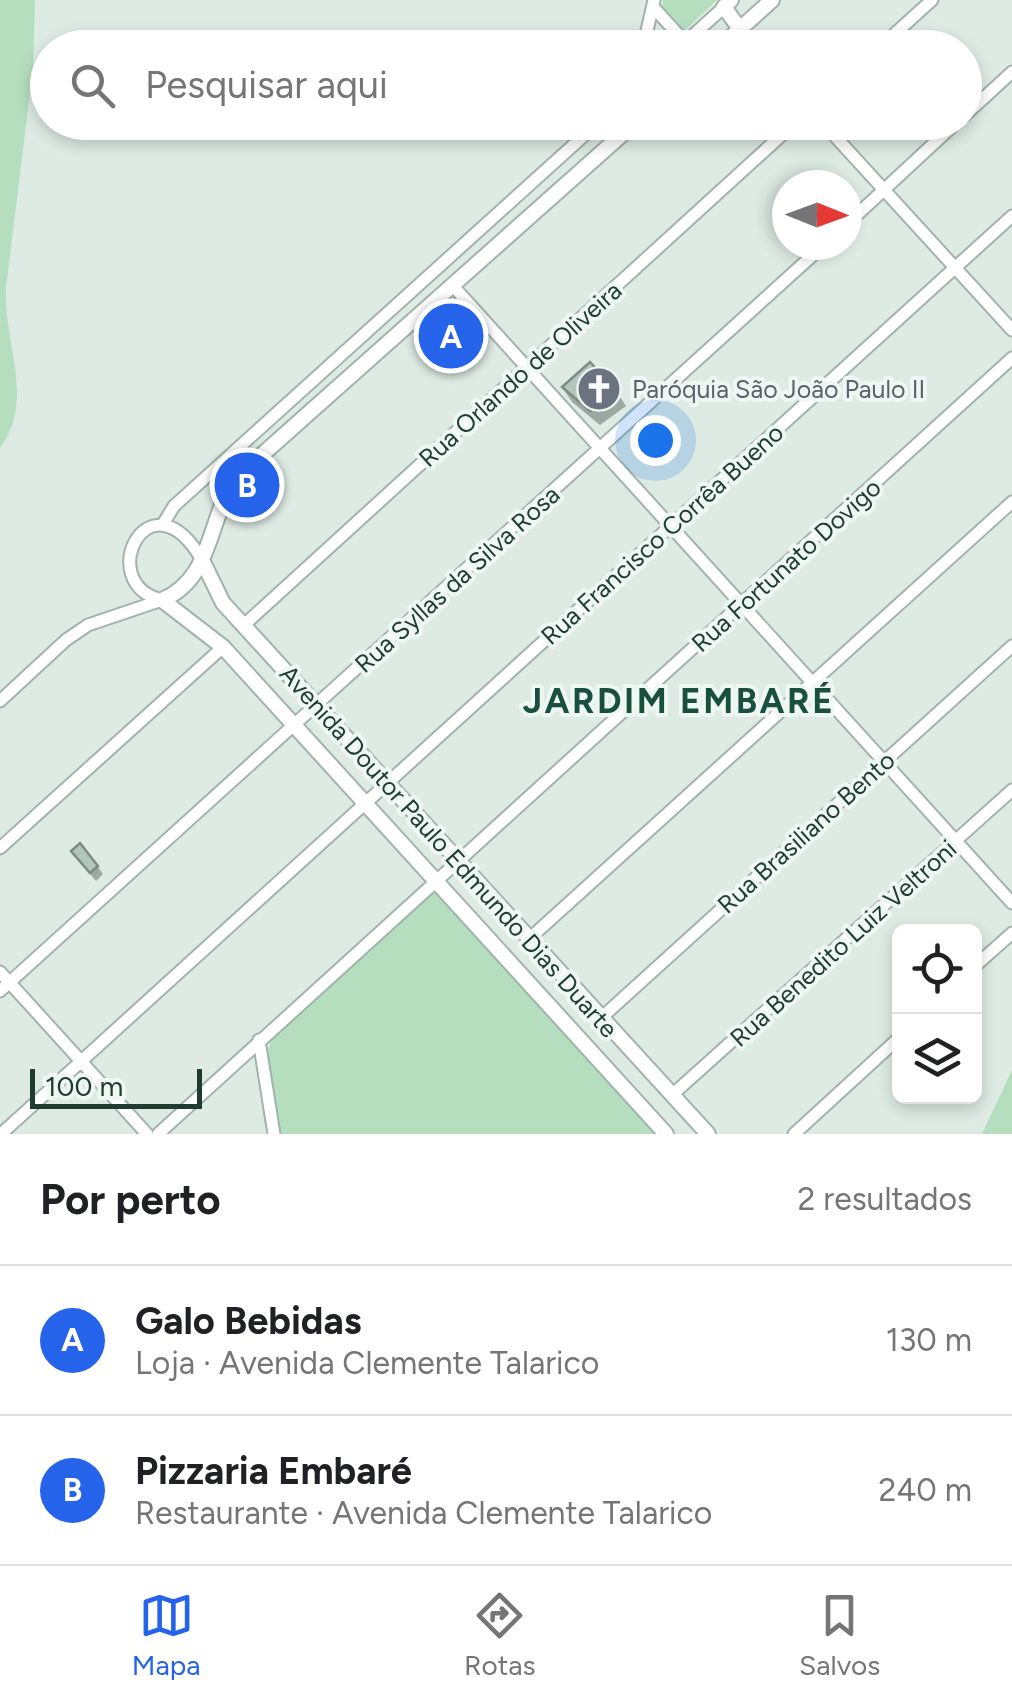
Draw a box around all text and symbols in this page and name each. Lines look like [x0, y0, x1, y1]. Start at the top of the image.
search box [30, 30, 982, 140]
icon: search [65, 58, 120, 113]
text: Pesquisar aqui [145, 62, 388, 108]
north arrow [772, 170, 862, 260]
street label: Rua Orlando de Oliveira [412, 275, 628, 473]
pin: A [418, 298, 484, 374]
church icon: Paróquia São João Paulo II [576, 366, 622, 412]
place label: Paróquia São João Paulo II [632, 374, 925, 404]
your location [630, 415, 681, 466]
street label: Rua Francisco Corrêa Bueno [535, 417, 789, 651]
pin: B [214, 448, 280, 522]
street label: Rua Fortunato Dovigo [685, 472, 887, 658]
street label: Rua Syllas da Silva Rosa [348, 479, 566, 679]
street label: Avenida Doutor Paulo Edmundo Dias Duarte [274, 659, 624, 1043]
district label: JARDIM EMBARÉ [523, 680, 835, 722]
street label: Rua Brasiliano Bento [711, 745, 901, 919]
street label: Rua Benedito Luiz Veltroni [724, 833, 962, 1053]
map controls [892, 924, 982, 1104]
button: locate [892, 924, 982, 1014]
button: layers [892, 1014, 982, 1104]
scale bar [30, 1064, 202, 1108]
text: 100 m [45, 1069, 123, 1103]
text: Por perto [40, 1174, 221, 1225]
text: 2 resultados [798, 1180, 972, 1218]
text: Galo Bebidas [135, 1298, 361, 1344]
text: A [61, 1321, 84, 1359]
text: 130 m [886, 1321, 972, 1359]
text: Loja · Avenida Clemente Talarico [135, 1344, 599, 1382]
text: Pizzaria Embaré [135, 1448, 412, 1494]
text: B [63, 1471, 82, 1509]
text: 240 m [879, 1471, 972, 1509]
text: Restaurante · Avenida Clemente Talarico [135, 1494, 712, 1532]
tab: Mapa [132, 1588, 201, 1682]
tab: Rotas [464, 1588, 536, 1682]
tab: Salvos [799, 1588, 880, 1682]

